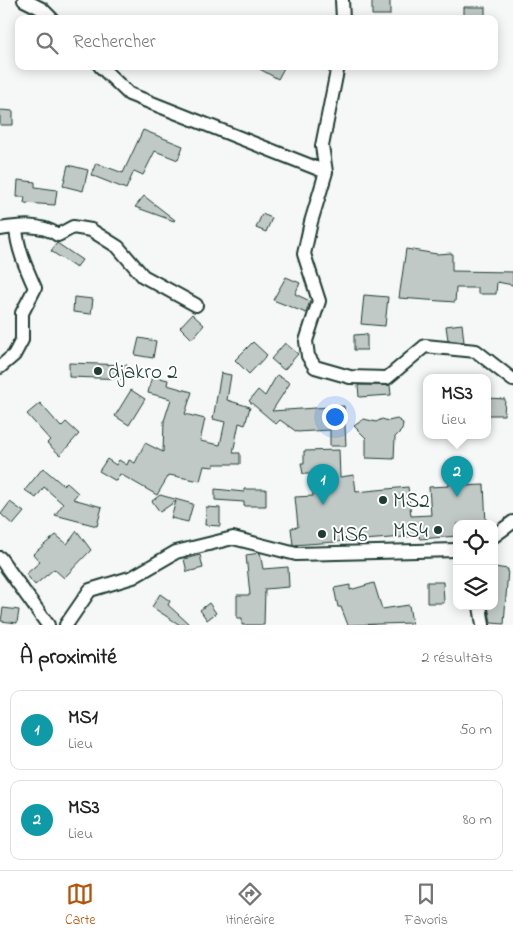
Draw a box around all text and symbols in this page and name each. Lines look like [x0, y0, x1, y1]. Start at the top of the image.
search box [15, 15, 498, 70]
icon: search [33, 29, 61, 57]
text: Rechercher [73, 29, 156, 56]
place label: djakro 2 [108, 358, 178, 388]
marker: djakro 2 [92, 365, 104, 377]
popup [423, 374, 491, 439]
text: MS3 [441, 381, 473, 408]
your location [322, 404, 348, 430]
text: Lieu [441, 408, 466, 432]
pin: 2 [441, 456, 473, 497]
pin: 1 [307, 464, 339, 505]
place label: MS2 [393, 487, 430, 517]
marker: MS2 [377, 494, 389, 506]
place label: MS4 [393, 517, 428, 547]
map controls [453, 520, 498, 610]
button: locate [453, 520, 498, 565]
place label: MS6 [332, 521, 367, 551]
marker: MS4 [432, 524, 444, 536]
marker: MS6 [316, 528, 328, 540]
button: layers [453, 565, 498, 610]
text: À proximité [20, 643, 117, 673]
text: 2 résultats [421, 646, 493, 670]
text: MS1 [68, 705, 98, 732]
text: 1 [34, 718, 40, 742]
text: 50 m [460, 718, 492, 742]
text: Lieu [68, 732, 93, 756]
text: MS3 [68, 795, 100, 822]
text: 2 [33, 808, 41, 832]
text: 80 m [463, 808, 492, 832]
text: Lieu [68, 822, 93, 846]
tab: Carte [65, 880, 96, 931]
tab: Itinéraire [226, 880, 274, 931]
tab: Favoris [405, 880, 448, 931]

